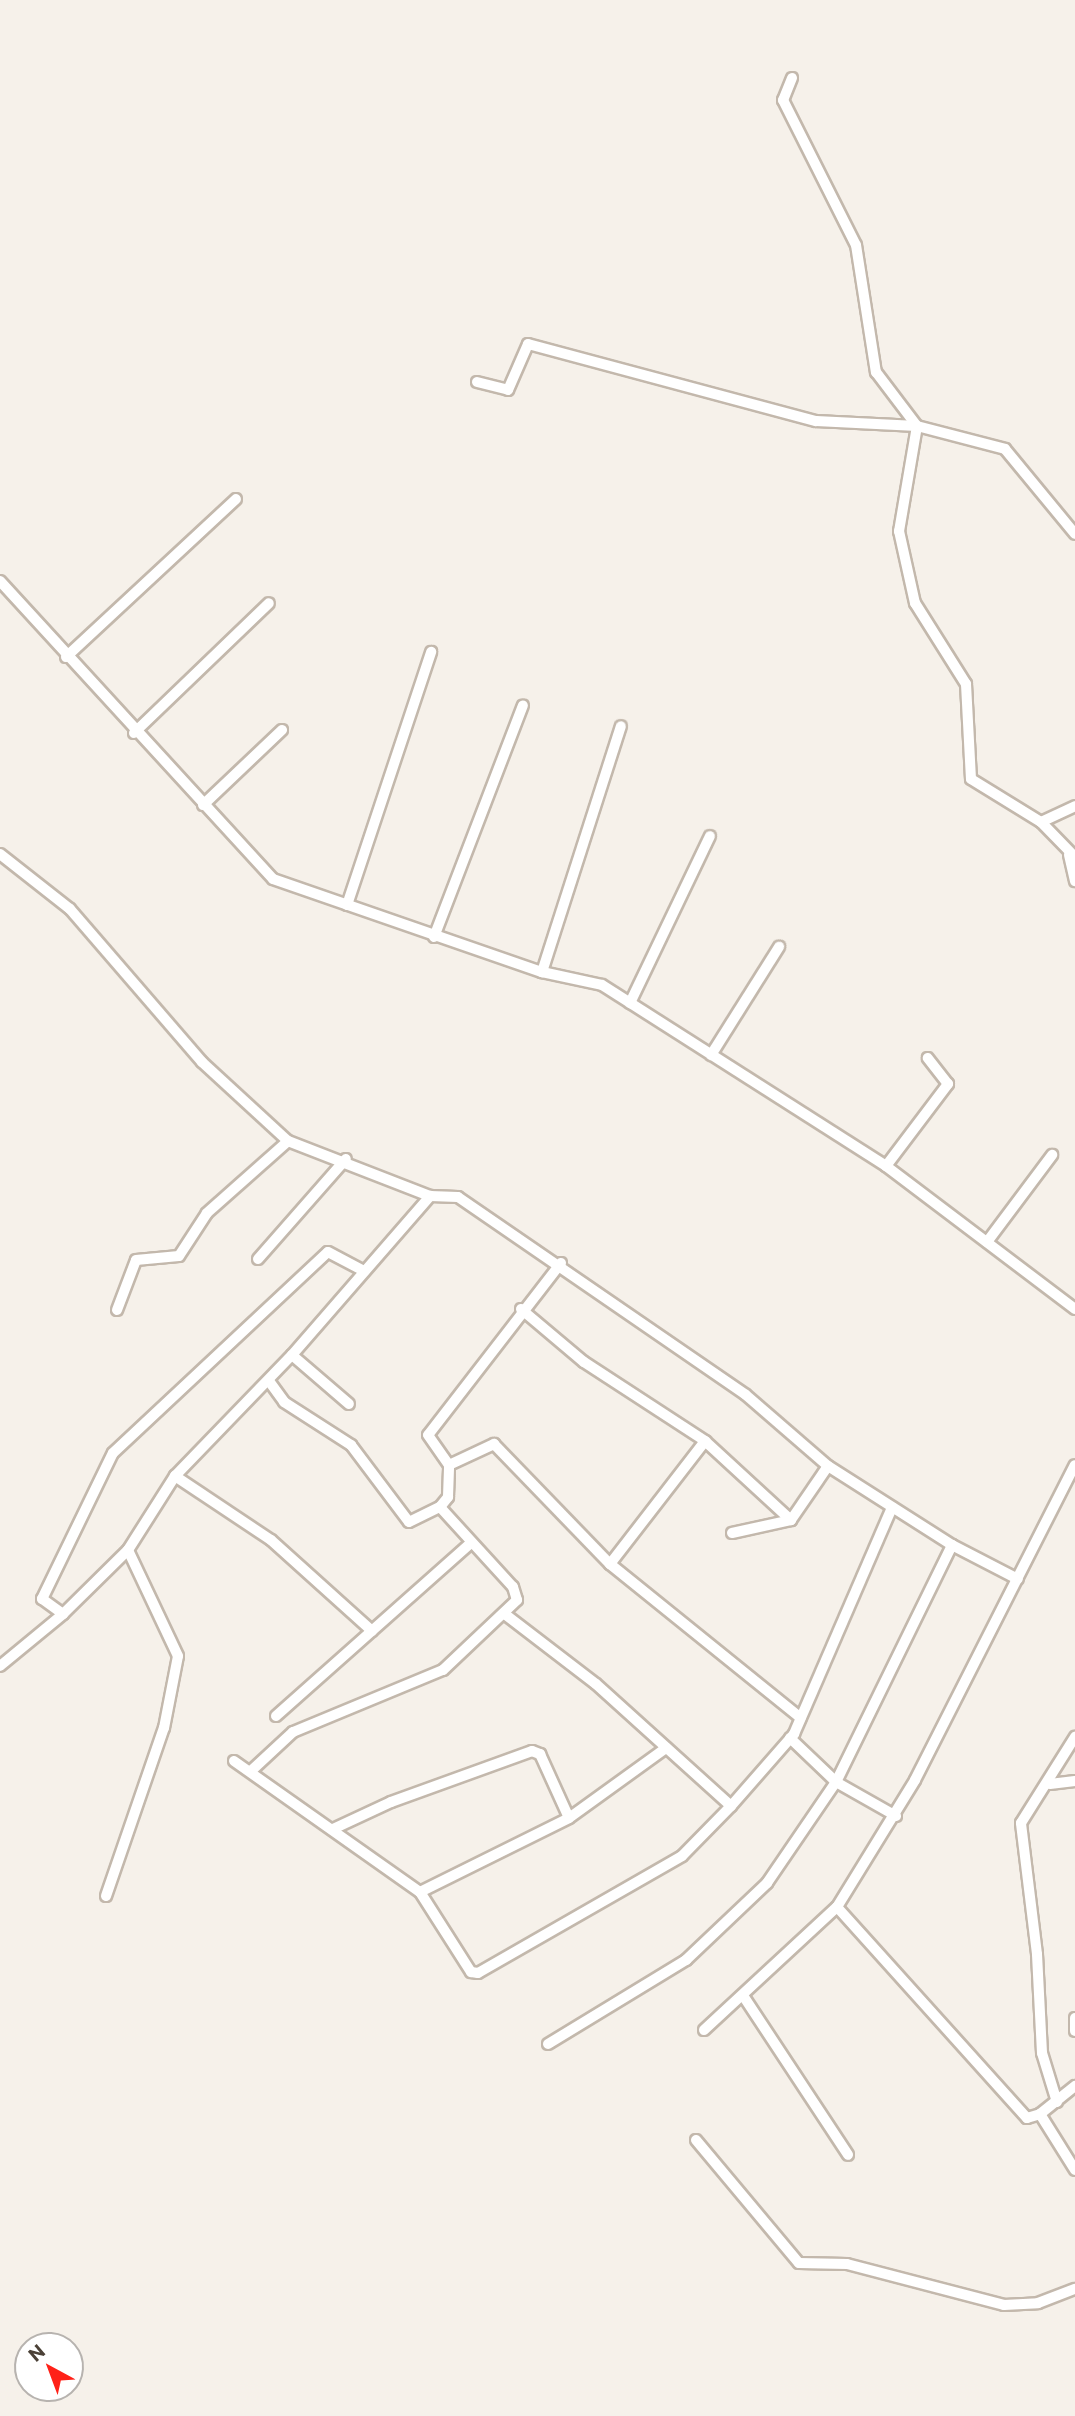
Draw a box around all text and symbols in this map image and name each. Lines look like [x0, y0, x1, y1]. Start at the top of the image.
north arrow [14, 2332, 84, 2402]
text: N [23, 2339, 49, 2366]

